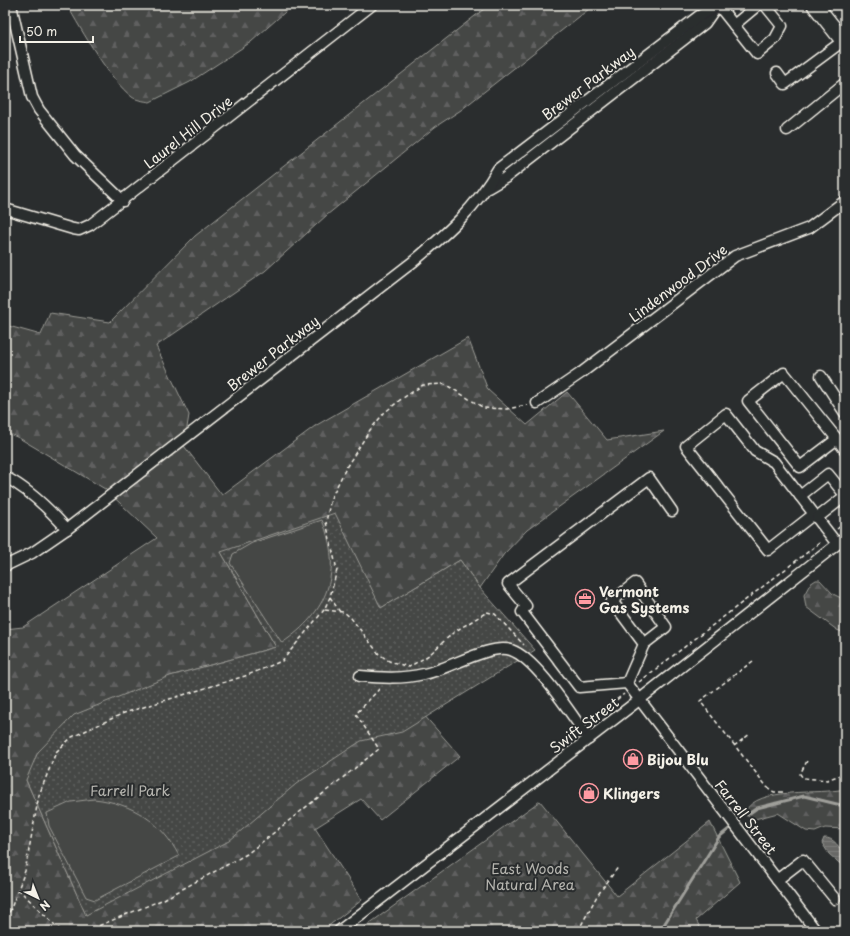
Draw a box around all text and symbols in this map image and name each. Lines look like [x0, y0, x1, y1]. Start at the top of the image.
scale bar [20, 18, 93, 44]
text: 50 m [26, 22, 57, 40]
street label: Brewer Parkway [537, 41, 639, 125]
street label: Laurel Hill Drive [139, 91, 237, 173]
street label: Lindenwood Drive [624, 239, 732, 327]
street label: Brewer Parkway [222, 310, 324, 396]
place label: Vermont Gas Systems [599, 581, 689, 618]
office icon: Vermont Gas Systems [574, 588, 596, 610]
street label: Swift Street [545, 692, 623, 758]
shop icon: Bijou Blu [622, 748, 644, 770]
place label: Bijou Blu [647, 749, 709, 770]
street label: Farrell Street [710, 775, 782, 859]
park label: Farrell Park [90, 780, 170, 801]
shop icon: Klingers [578, 782, 600, 804]
place label: Klingers [603, 783, 660, 804]
park label: East Woods Natural Area [485, 858, 575, 895]
north arrow [18, 878, 58, 918]
text: N [36, 896, 54, 915]

